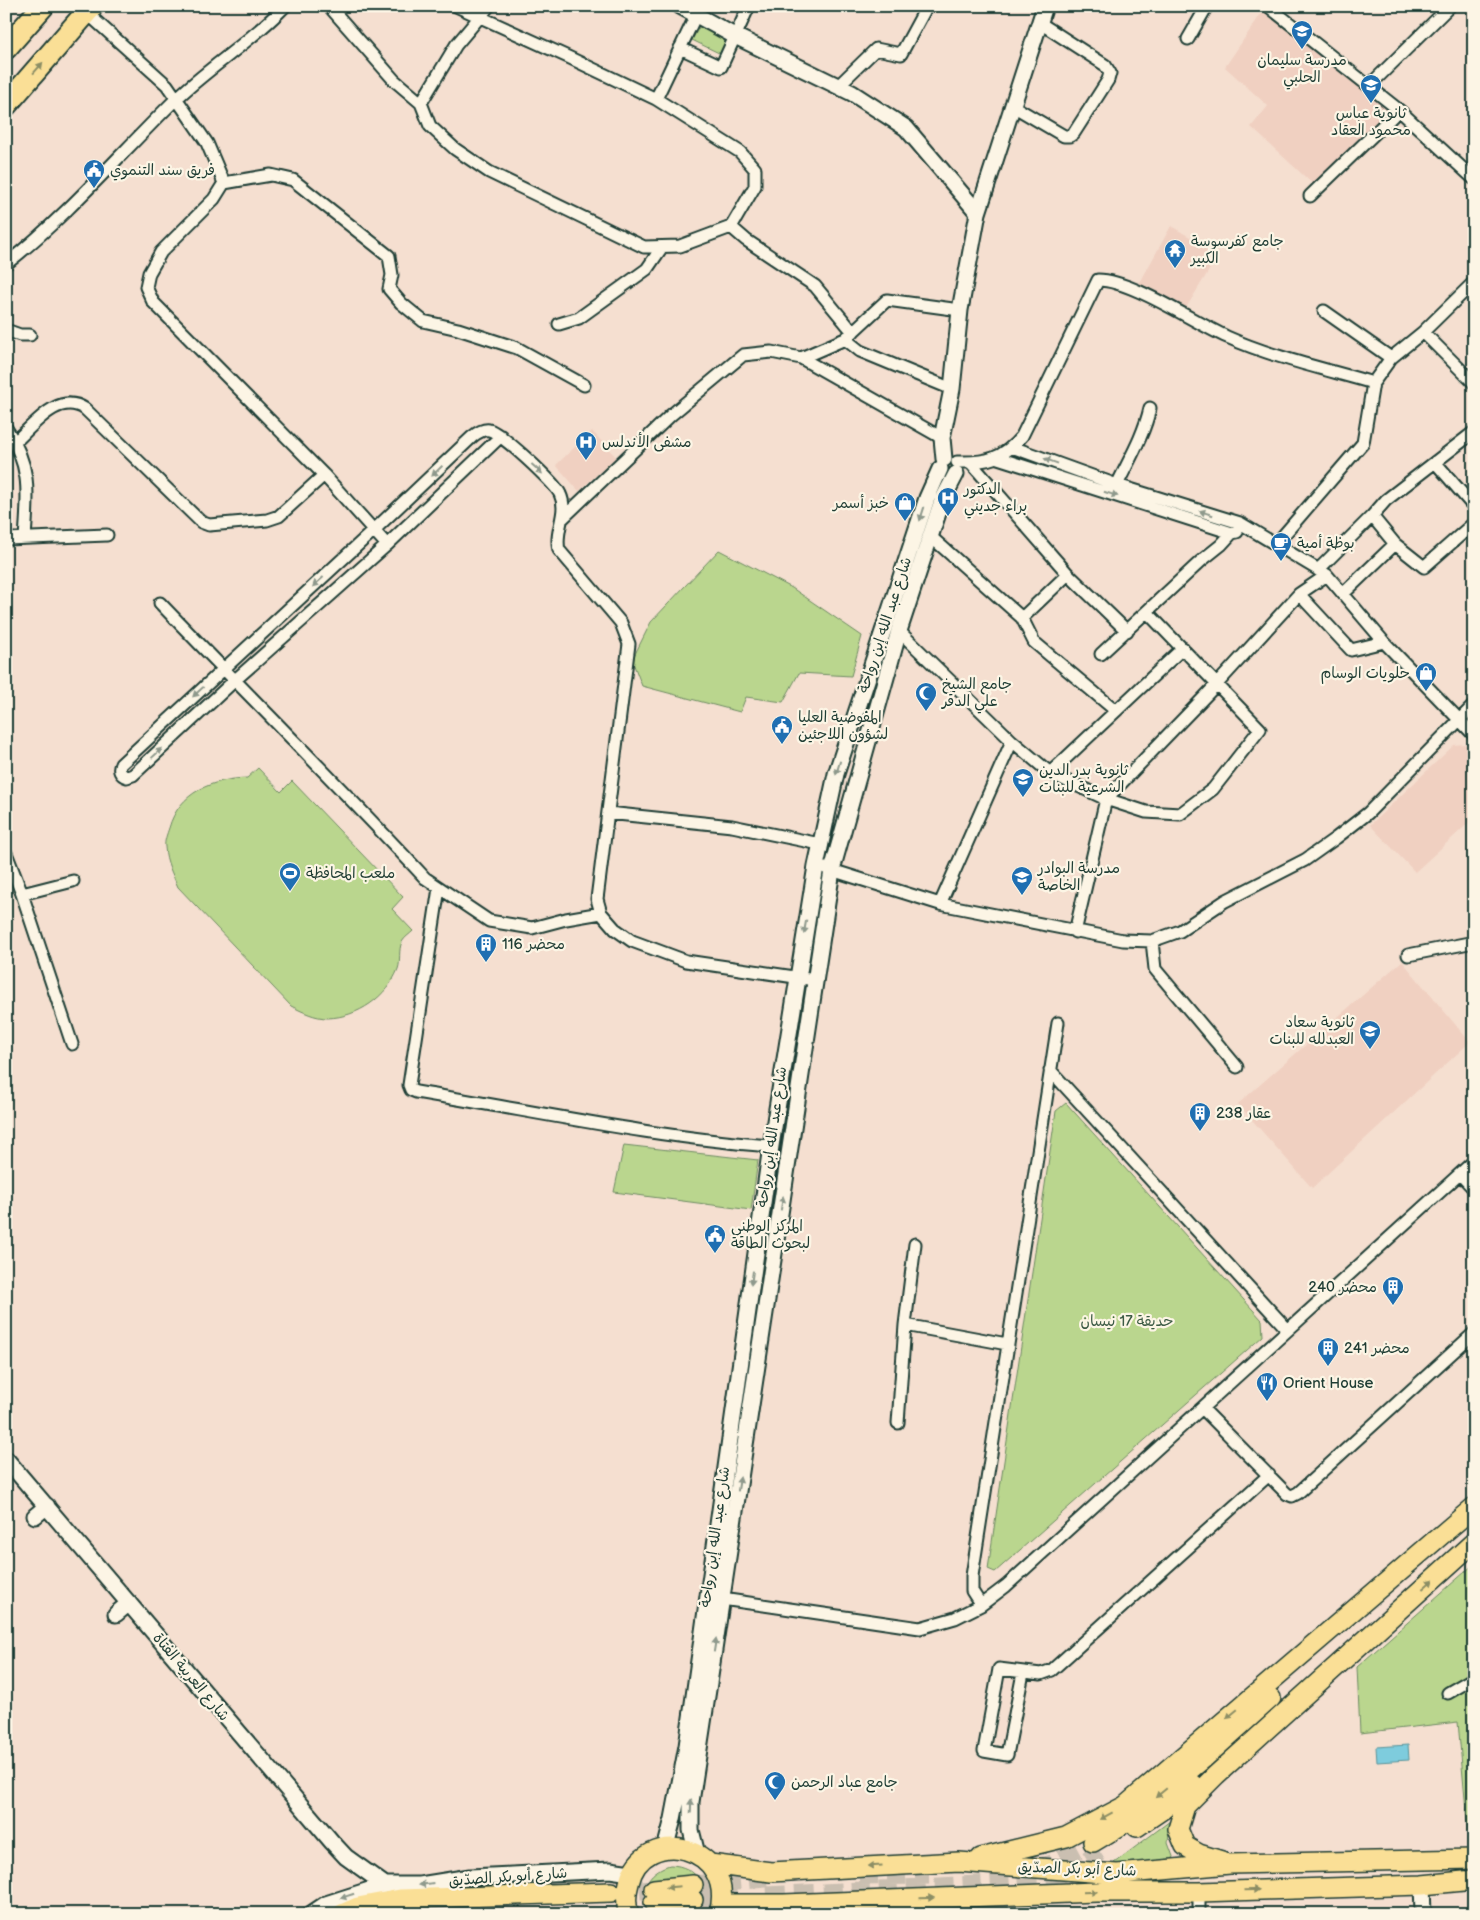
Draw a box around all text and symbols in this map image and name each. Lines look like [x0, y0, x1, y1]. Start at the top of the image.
school or university icon: مدرسة سليمان الحلبي [1290, 19, 1314, 50]
place label: مدرسة سليمان الحلبي [1257, 51, 1347, 90]
one-way arrow [33, 62, 44, 75]
school or university icon: ثانوية عباس محمود العقاد [1359, 73, 1383, 104]
place label: ثانوية عباس محمود العقاد [1331, 104, 1411, 140]
public building icon: فريق سند التنموي [82, 158, 106, 189]
place label: فريق سند التنموي [110, 161, 215, 181]
place label: جامع كفرسوسة الكبير [1189, 232, 1284, 268]
temple icon: جامع كفرسوسة الكبير [1163, 238, 1187, 269]
hospital icon: مشفى الأندلس [574, 430, 598, 461]
place label: مشفى الأندلس [602, 432, 692, 452]
one-way arrow [1044, 457, 1059, 464]
one-way arrow [531, 463, 543, 475]
one-way arrow [431, 465, 443, 477]
place label: الدكتور براء جديني [963, 480, 1027, 519]
hospital icon: الدكتور براء جديني [936, 486, 960, 517]
shop icon: خبز أسمر [893, 491, 917, 522]
one-way arrow [1103, 491, 1118, 498]
place label: خبز أسمر [831, 494, 889, 513]
one-way arrow [917, 507, 925, 522]
one-way arrow [1198, 508, 1213, 516]
cafe icon: بوظة أمية [1269, 531, 1293, 562]
place label: بوظة أمية [1297, 534, 1355, 553]
street label: شارع عبد الله إبن رواحة [854, 555, 916, 695]
one-way arrow [313, 576, 325, 588]
shop icon: حلويات الوسام [1414, 661, 1438, 692]
place label: حلويات الوسام [1320, 664, 1410, 684]
place label: جامع الشيخ علي الدقر [941, 675, 1012, 714]
mosque icon: جامع الشيخ علي الدقر [914, 681, 938, 712]
one-way arrow [193, 686, 205, 698]
place label: المفوضية العليا لشؤون اللاجئين [798, 708, 888, 744]
public building icon: المفوضية العليا لشؤون اللاجئين [770, 714, 794, 745]
one-way arrow [150, 747, 162, 759]
one-way arrow [833, 761, 841, 776]
place label: ثانوية بدر الدين الشرعية للبنات [1039, 761, 1129, 797]
school or university icon: ثانوية بدر الدين الشرعية للبنات [1011, 767, 1035, 798]
place label: مدرسة البوادر الخاصة [1037, 859, 1120, 895]
sports icon: ملعب المحافظة [278, 861, 302, 892]
place label: ملعب المحافظة [306, 864, 395, 883]
school or university icon: مدرسة البوادر الخاصة [1010, 865, 1034, 896]
one-way arrow [801, 920, 809, 936]
building icon: محضر 116 [474, 932, 498, 963]
place label: محضر 116 [502, 935, 565, 954]
place label: ثانوية سعاد العبدلله للبنات [1270, 1013, 1355, 1049]
school or university icon: ثانوية سعاد العبدلله للبنات [1358, 1019, 1382, 1050]
street label: شارع عبد الله إبن رواحة [753, 1065, 791, 1209]
building icon: عقار 238 [1188, 1101, 1212, 1132]
place label: عقار 238 [1216, 1104, 1271, 1123]
one-way arrow [778, 1194, 786, 1210]
place label: المركز الوطني لبحوث الطاقة [731, 1217, 810, 1253]
public building icon: المركز الوطني لبحوث الطاقة [703, 1223, 727, 1254]
one-way arrow [748, 1271, 756, 1287]
building icon: محضر 240 [1381, 1275, 1405, 1306]
place label: محضر 240 [1308, 1278, 1377, 1297]
park label: حديقة 17 نيسان [1081, 1312, 1174, 1331]
building icon: محضر 241 [1316, 1336, 1340, 1367]
place label: محضر 241 [1344, 1339, 1410, 1358]
restaurant icon: Orient House [1255, 1371, 1279, 1402]
place label: Orient House [1283, 1374, 1373, 1393]
street label: شارع عبد الله إبن رواحة [696, 1465, 734, 1609]
one-way arrow [735, 1476, 743, 1492]
one-way arrow [1422, 1578, 1435, 1589]
street label: شارع العربية الفتاة [148, 1629, 234, 1725]
one-way arrow [711, 1637, 719, 1653]
one-way arrow [1225, 1709, 1238, 1720]
mosque icon: جامع عباد الرحمن [763, 1770, 787, 1801]
place label: جامع عباد الرحمن [791, 1773, 898, 1793]
one-way arrow [1156, 1787, 1168, 1799]
one-way arrow [688, 1798, 696, 1814]
one-way arrow [1099, 1812, 1113, 1820]
street label: شارع أبو بكر الصدّيق [1017, 1857, 1137, 1881]
street label: شارع أبو بكر الصدّيق [448, 1863, 568, 1891]
one-way arrow [867, 1863, 883, 1871]
one-way arrow [418, 1880, 434, 1888]
one-way arrow [665, 1883, 681, 1891]
one-way arrow [1244, 1886, 1260, 1894]
one-way arrow [1082, 1888, 1098, 1896]
one-way arrow [339, 1893, 354, 1900]
one-way arrow [920, 1894, 936, 1902]

